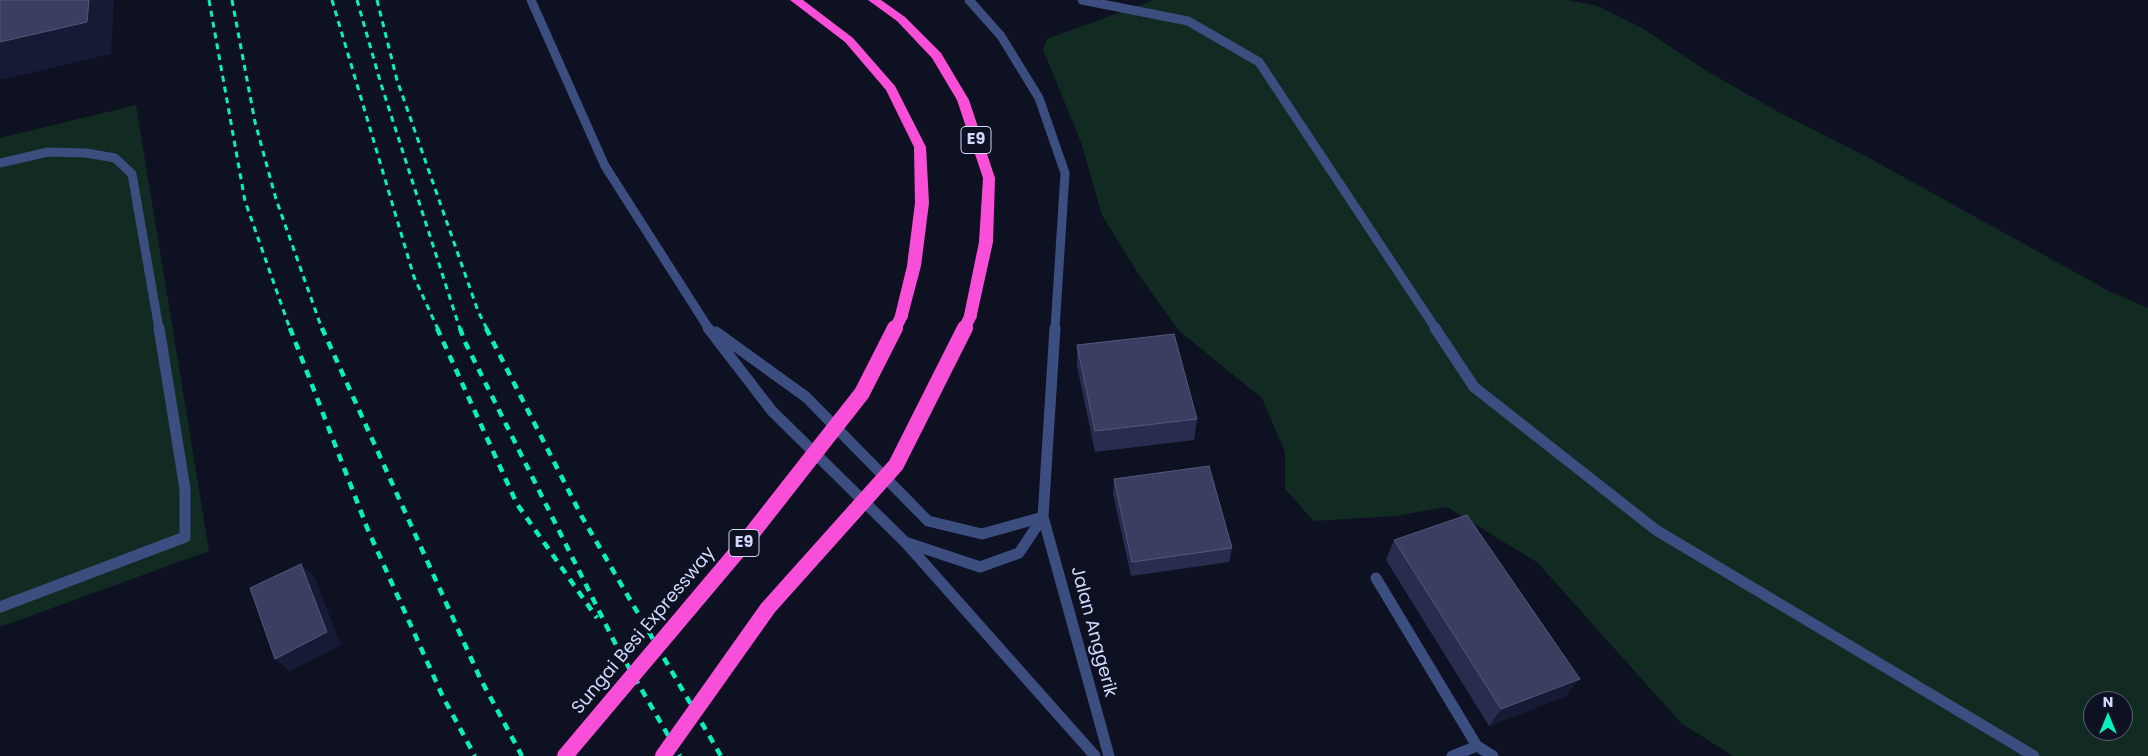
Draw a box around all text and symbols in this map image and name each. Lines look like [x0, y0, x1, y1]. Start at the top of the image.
road number: E9 [961, 126, 991, 154]
road number: E9 [729, 530, 759, 556]
street label: Sungai Besi Expressway [568, 543, 720, 719]
street label: Jalan Anggerik [1065, 564, 1121, 700]
north arrow [2083, 691, 2133, 741]
text: N [2103, 692, 2113, 712]

